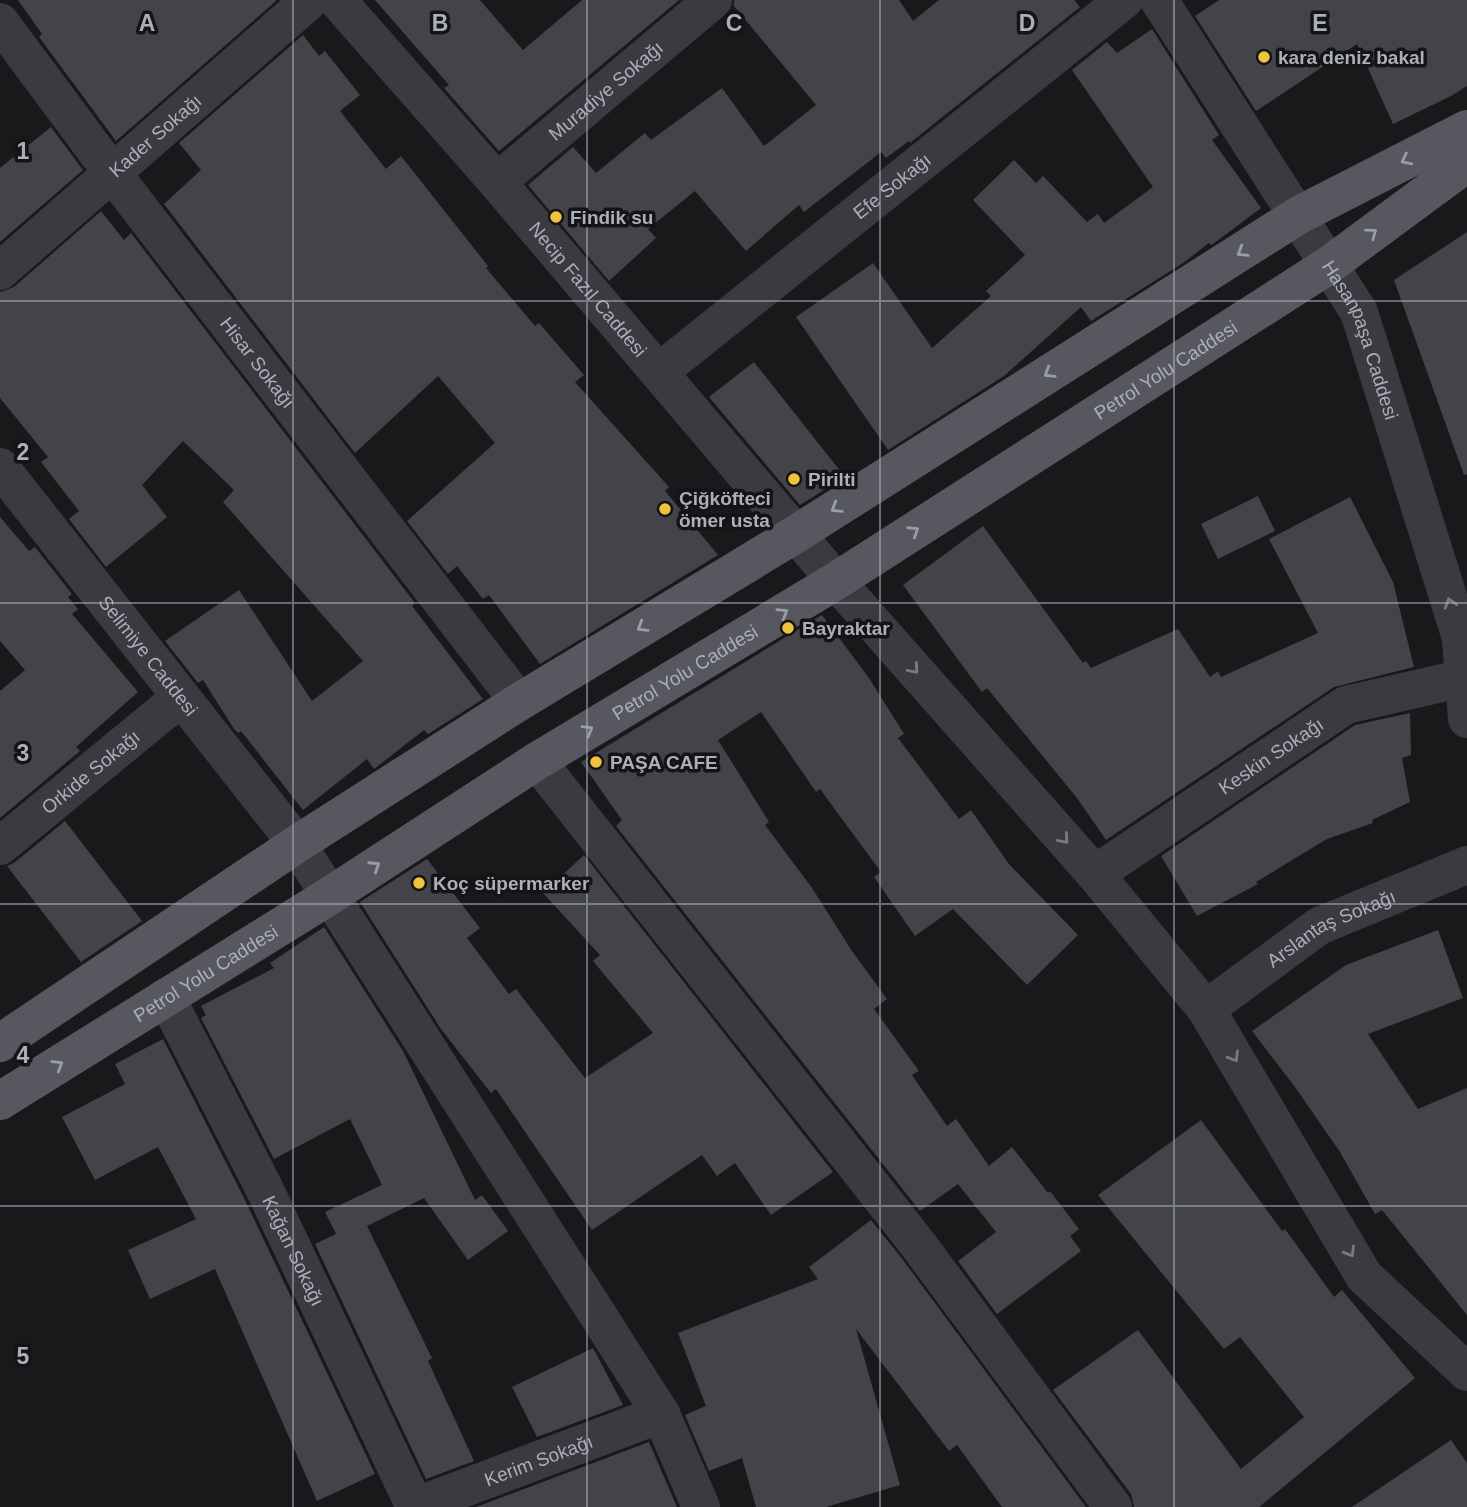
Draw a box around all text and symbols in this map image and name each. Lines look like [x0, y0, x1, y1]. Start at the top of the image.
text: A [139, 10, 155, 36]
text: B [432, 10, 448, 36]
text: C [726, 10, 742, 36]
text: D [1019, 10, 1035, 36]
text: E [1312, 10, 1328, 36]
street label: Muradiye Sokağı [544, 37, 667, 145]
place label: kara deniz bakal [1278, 47, 1425, 68]
marker: kara deniz bakal [1256, 49, 1272, 65]
street label: Kader Sokağı [105, 90, 205, 181]
text: 1 [17, 138, 30, 164]
street label: Efe Sokağı [849, 149, 935, 223]
one-way arrow [1401, 152, 1413, 166]
place label: Findik su [570, 207, 653, 228]
marker: Findik su [548, 209, 564, 225]
street label: Necip Fazıl Caddesi [525, 218, 651, 361]
one-way arrow [1364, 229, 1377, 242]
one-way arrow [1236, 243, 1249, 256]
street label: Hasanpaşa Caddesi [1318, 256, 1402, 422]
street label: Hisar Sokağı [216, 313, 299, 412]
street label: Petrol Yolu Caddesi [1090, 316, 1241, 423]
one-way arrow [1044, 365, 1057, 378]
text: 2 [17, 439, 29, 465]
place label: Pirilti [808, 469, 856, 490]
marker: Pirilti [786, 471, 802, 487]
place label: Çiğköfteci ömer usta [679, 488, 771, 531]
one-way arrow [831, 500, 844, 513]
marker: Çiğköfteci ömer usta [657, 501, 673, 517]
one-way arrow [906, 526, 919, 539]
street label: Selimiye Caddesi [95, 591, 202, 720]
one-way arrow [1443, 598, 1458, 610]
one-way arrow [775, 608, 788, 621]
place label: Bayraktar [802, 618, 890, 639]
one-way arrow [637, 619, 650, 632]
street label: Petrol Yolu Caddesi [608, 620, 761, 724]
marker: Bayraktar [780, 620, 796, 636]
one-way arrow [905, 660, 918, 673]
street label: Keskin Sokağı [1215, 713, 1327, 798]
street label: Orkide Sokağı [37, 725, 144, 818]
one-way arrow [580, 725, 593, 738]
text: 3 [17, 740, 29, 766]
place label: PAŞA CAFE [610, 752, 718, 773]
marker: PAŞA CAFE [588, 754, 604, 770]
one-way arrow [1056, 831, 1068, 844]
one-way arrow [368, 861, 381, 874]
place label: Koç süpermarker [433, 873, 590, 894]
marker: Koç süpermarker [411, 875, 427, 891]
street label: Arslantaş Sokağı [1263, 885, 1399, 971]
street label: Petrol Yolu Caddesi [129, 920, 281, 1026]
text: 4 [17, 1042, 30, 1068]
one-way arrow [1226, 1049, 1239, 1062]
one-way arrow [50, 1060, 63, 1073]
street label: Kağan Sokağı [259, 1192, 329, 1309]
one-way arrow [1342, 1245, 1355, 1258]
text: 5 [17, 1343, 30, 1369]
street label: Kerim Sokağı [481, 1430, 596, 1490]

